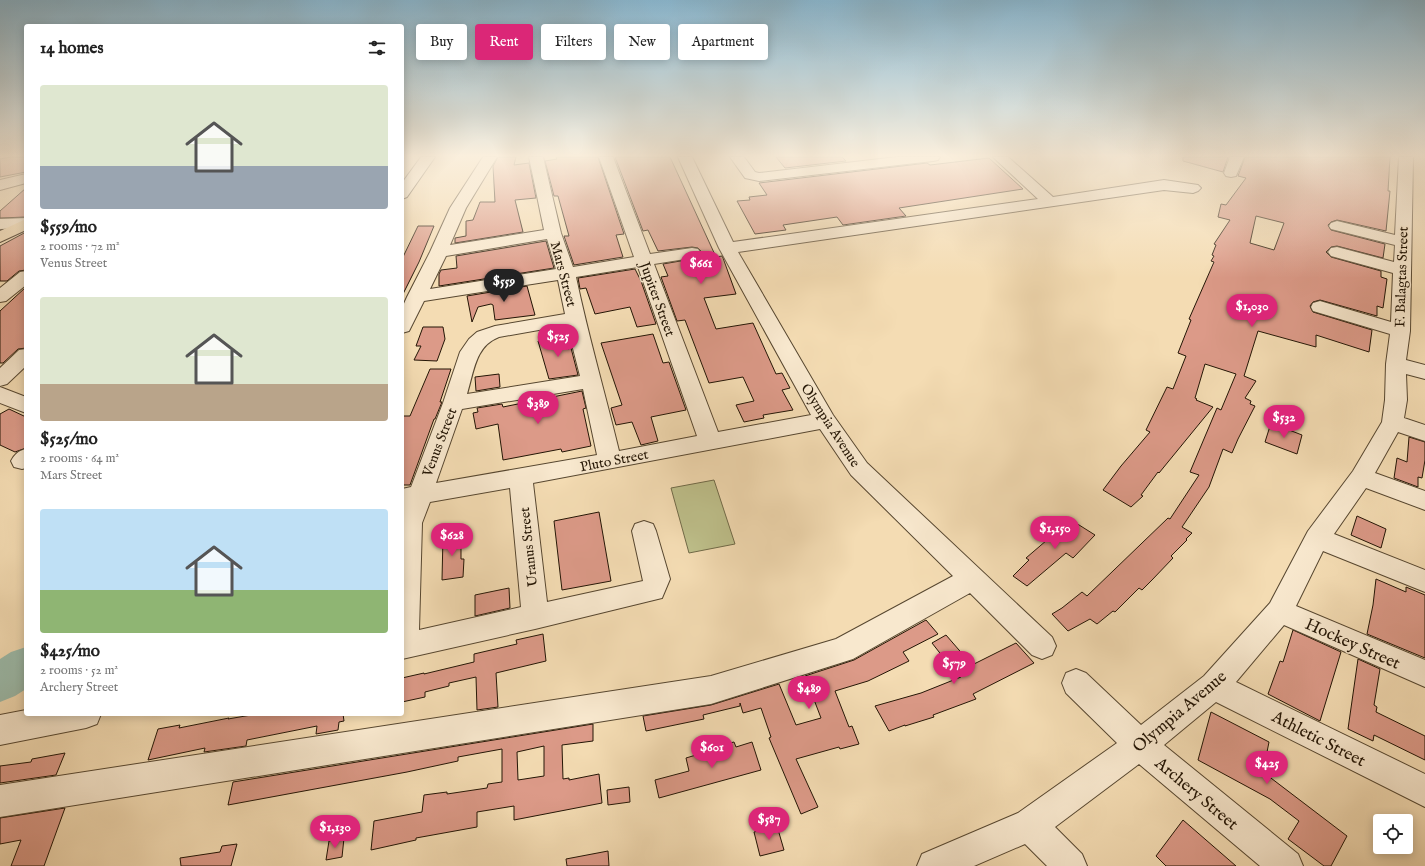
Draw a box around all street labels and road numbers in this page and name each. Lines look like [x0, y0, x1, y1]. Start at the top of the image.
street label: F. Balagtas Street [1391, 226, 1413, 328]
street label: Mars Street [546, 240, 580, 309]
street label: Jupiter Street [635, 258, 679, 339]
street label: Olympia Avenue [796, 380, 864, 471]
street label: Venus Street [418, 405, 461, 480]
street label: Pluto Street [578, 446, 650, 476]
street label: Uranus Street [516, 506, 542, 588]
street label: Hockey Street [1302, 614, 1403, 675]
street label: Olympia Avenue [1129, 666, 1232, 758]
street label: Athletic Street [1267, 706, 1369, 772]
street label: Archery Street [1149, 753, 1242, 835]

